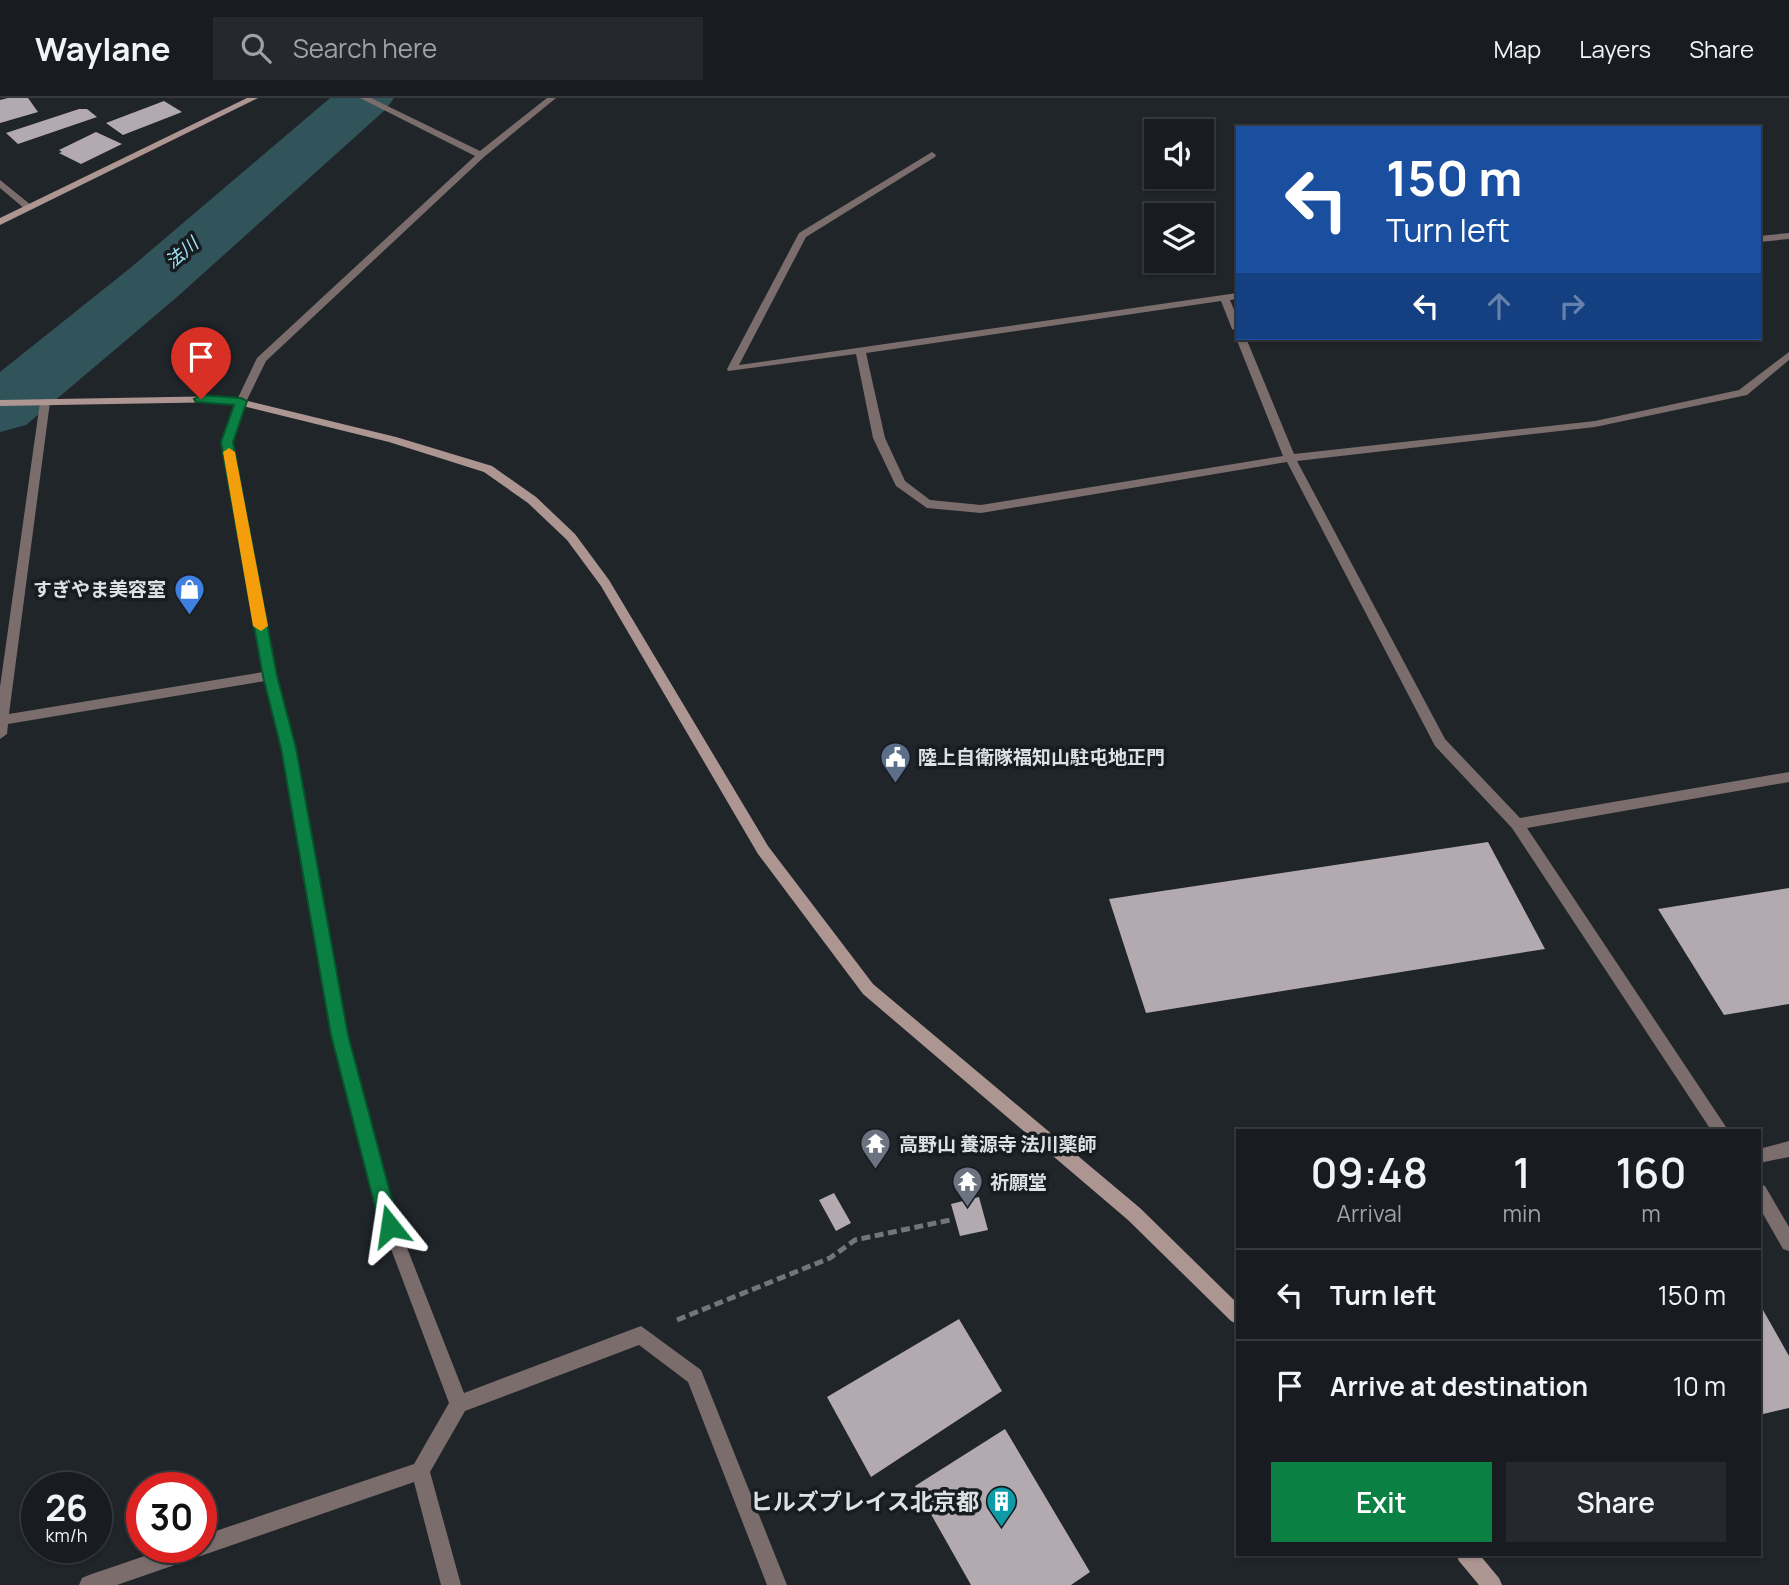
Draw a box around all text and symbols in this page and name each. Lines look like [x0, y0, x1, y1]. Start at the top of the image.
search box [213, 17, 703, 80]
text: Waylane [35, 26, 171, 71]
icon: search [237, 29, 275, 67]
text: Search here [293, 30, 437, 66]
text: Map [1494, 32, 1541, 65]
text: Layers [1579, 32, 1651, 65]
text: Share [1689, 32, 1754, 65]
map controls [1144, 119, 1214, 273]
button: sound [1144, 119, 1214, 189]
text: 150 m [1386, 144, 1522, 211]
icon: left [1271, 154, 1362, 245]
button: layers [1144, 203, 1214, 273]
text: Turn left [1386, 208, 1510, 252]
water label: 法川 [160, 230, 204, 273]
icon: left [1407, 287, 1445, 325]
icon: ahead [1480, 287, 1518, 325]
icon: right [1553, 287, 1591, 325]
pin [171, 327, 231, 399]
icon: arrive [182, 338, 220, 376]
shop icon: すぎやま美容室 [172, 572, 206, 616]
place label: すぎやま美容室 [33, 576, 166, 602]
public building icon: 陸上自衛隊福知山駐屯地正門 [878, 740, 912, 784]
place label: 陸上自衛隊福知山駐屯地正門 [918, 744, 1165, 770]
temple icon: 高野山 養源寺 法川薬師 [859, 1127, 893, 1171]
place label: 高野山 養源寺 法川薬師 [899, 1131, 1097, 1157]
text: 09:48 [1311, 1143, 1428, 1201]
text: 1 [1513, 1143, 1531, 1201]
text: 160 [1616, 1143, 1686, 1201]
temple icon: 祈願堂 [950, 1165, 984, 1209]
place label: 祈願堂 [990, 1169, 1047, 1195]
position arrow [353, 1189, 427, 1263]
text: Arrival [1336, 1197, 1402, 1229]
text: min [1503, 1197, 1541, 1229]
text: m [1641, 1197, 1661, 1229]
icon: left [1271, 1276, 1309, 1314]
text: Turn left [1330, 1277, 1437, 1313]
text: 150 m [1658, 1277, 1726, 1313]
icon: arrive [1271, 1367, 1309, 1405]
text: Arrive at destination [1330, 1368, 1588, 1404]
text: 10 m [1673, 1368, 1726, 1404]
button: Exit [1271, 1462, 1492, 1542]
button: Share [1506, 1462, 1726, 1542]
speed limit sign: 30 [126, 1472, 217, 1563]
text: 26 [45, 1484, 88, 1532]
place label: ヒルズプレイス北京都 [750, 1485, 979, 1517]
building icon: ヒルズプレイス北京都 [985, 1485, 1019, 1529]
text: km/h [46, 1523, 87, 1547]

